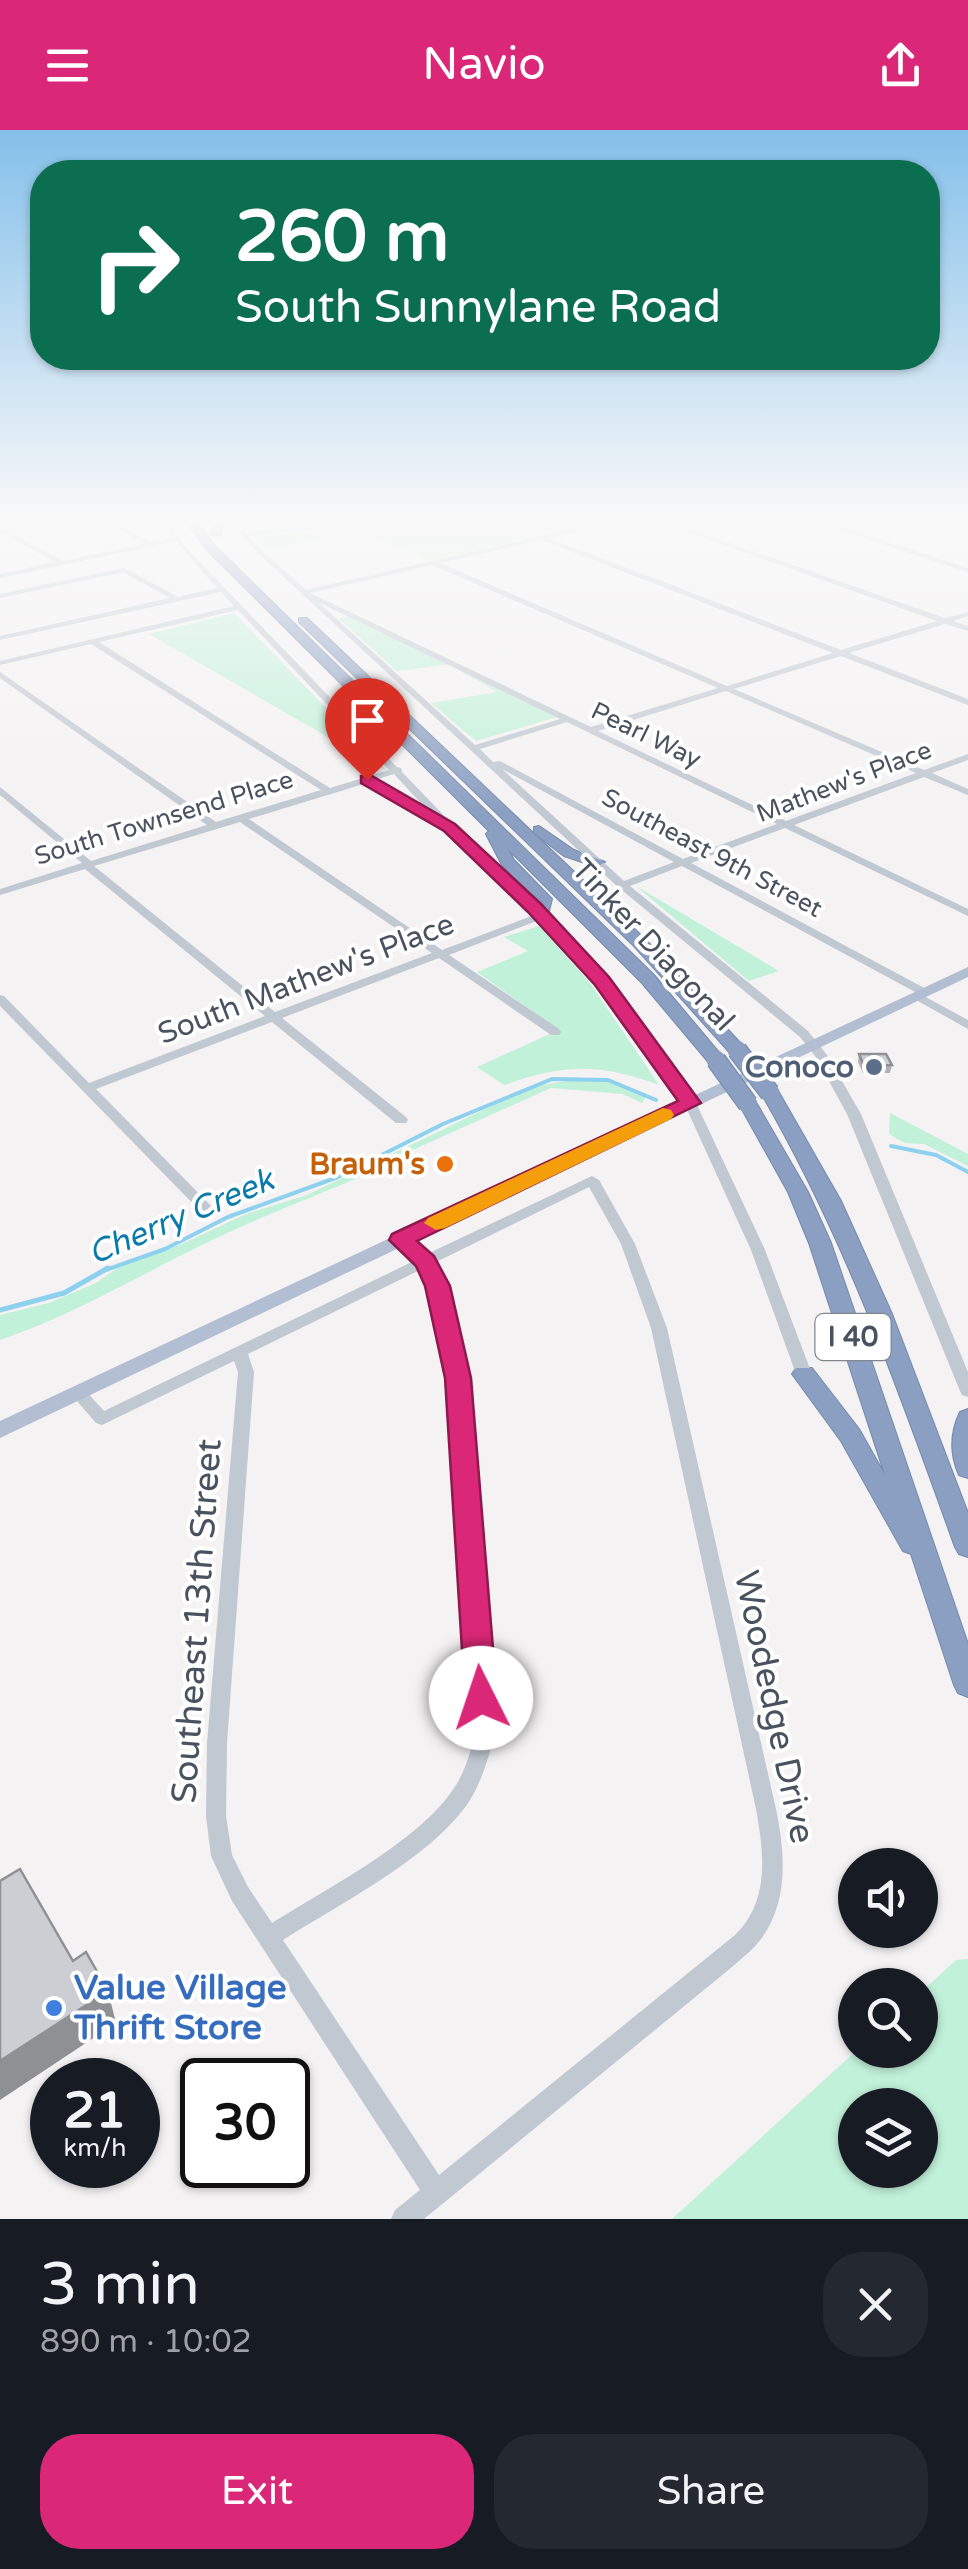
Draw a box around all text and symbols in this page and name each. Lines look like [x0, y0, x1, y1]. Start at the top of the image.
icon: menu [40, 38, 95, 93]
text: Navio [422, 38, 546, 92]
icon: share [873, 38, 928, 93]
text: 260 m [235, 196, 449, 280]
icon: right [70, 200, 200, 330]
text: South Sunnylane Road [235, 281, 721, 335]
pin [325, 678, 410, 781]
icon: arrive [340, 693, 395, 748]
street label: Pearl Way [586, 696, 706, 774]
street label: Mathew's Place [752, 735, 936, 829]
street label: South Townsend Place [31, 764, 297, 872]
street label: Southeast 9th Street [597, 782, 828, 924]
street label: Tinker Diagonal [564, 851, 742, 1039]
street label: South Mathew's Place [153, 905, 459, 1053]
place label: Conoco [745, 1049, 854, 1086]
marker: Conoco [863, 1056, 885, 1078]
place label: Braum's [309, 1146, 425, 1183]
marker: Braum's [434, 1153, 456, 1175]
water label: Cherry Creek [83, 1160, 282, 1273]
road number: I 40 [816, 1314, 890, 1360]
street label: Southeast 13th Street [163, 1437, 231, 1805]
street label: Woodedge Drive [725, 1567, 823, 1847]
position arrow [429, 1646, 533, 1750]
map controls [838, 1848, 938, 2188]
button: sound [838, 1848, 938, 1948]
place label: Value Village Thrift Store [73, 1967, 287, 2049]
button: search [838, 1968, 938, 2068]
marker: Value Village Thrift Store [43, 1997, 65, 2019]
speed limit sign: 30 [180, 2058, 310, 2188]
text: 21 [64, 2081, 126, 2141]
button: layers [838, 2088, 938, 2188]
text: km/h [64, 2133, 126, 2163]
text: 3 min [40, 2249, 200, 2321]
button: close [823, 2252, 928, 2357]
text: 890 m · 10:02 [40, 2323, 252, 2361]
button: Exit [40, 2434, 474, 2549]
button: Share [494, 2434, 928, 2549]

